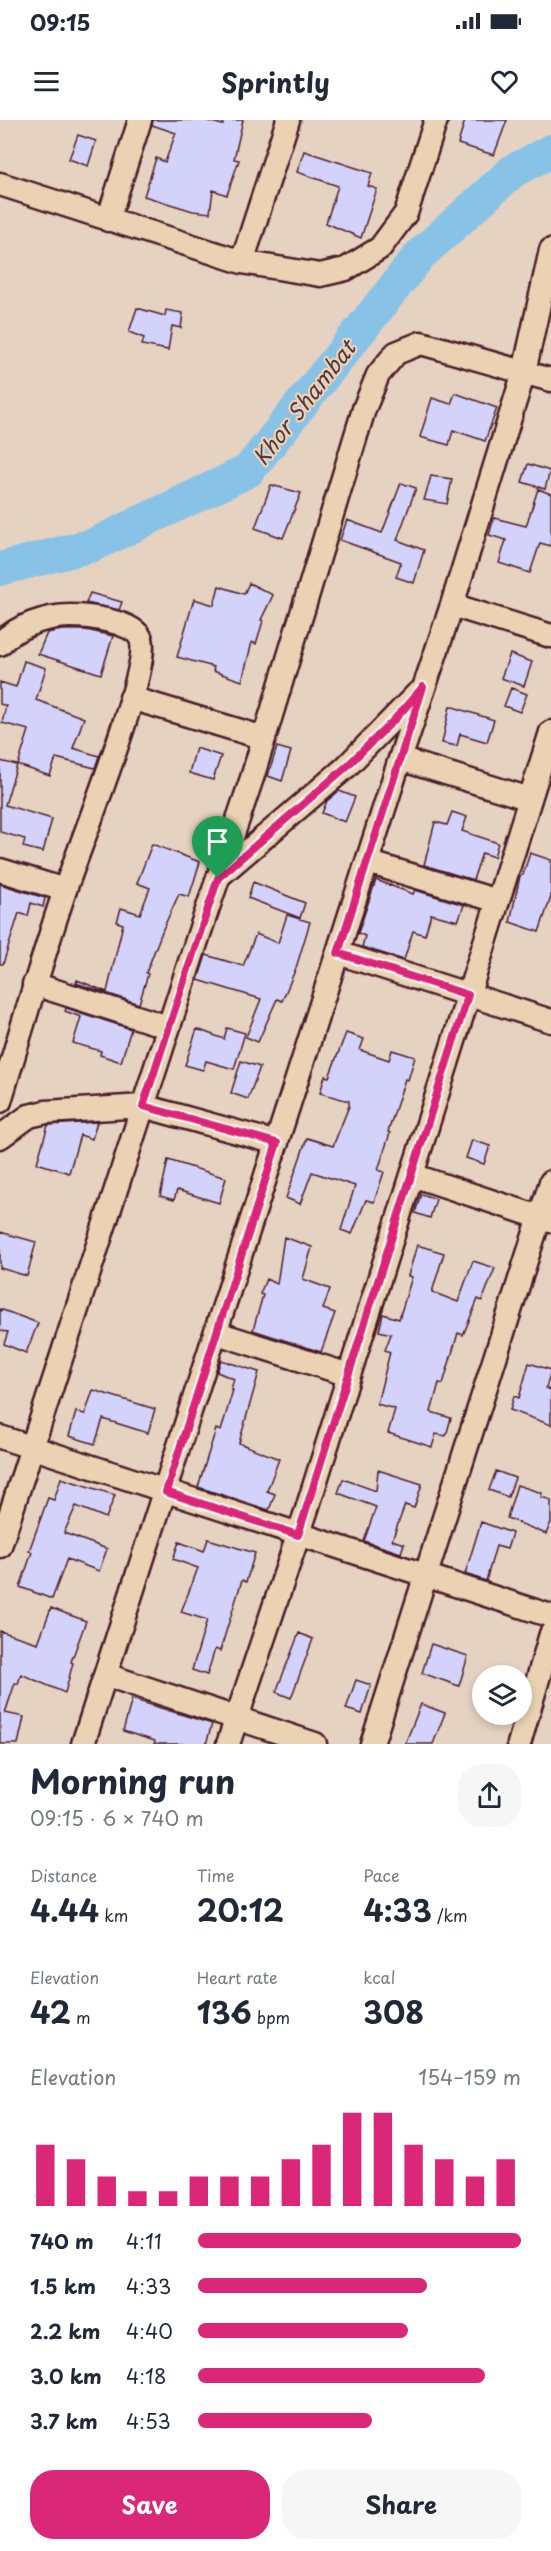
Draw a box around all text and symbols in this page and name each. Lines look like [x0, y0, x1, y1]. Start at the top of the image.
text: 09:15 [30, 5, 90, 38]
text: Sprintly [221, 61, 330, 102]
icon: menu [30, 65, 63, 98]
icon: heart [488, 65, 521, 98]
water label: Khor Shambat [244, 330, 364, 471]
pin [192, 816, 243, 878]
icon: arrive [201, 825, 234, 858]
map controls [472, 1665, 532, 1725]
button: layers [472, 1665, 532, 1725]
text: Morning run [30, 1755, 235, 1805]
button: share [458, 1764, 521, 1827]
text: 09:15 · 6 × 740 m [30, 1803, 204, 1833]
text: Distance [30, 1863, 97, 1887]
text: Time [197, 1863, 234, 1887]
text: Pace [363, 1863, 399, 1887]
text: 4.44 [30, 1887, 99, 1932]
text: 20:12 [197, 1887, 284, 1932]
text: 4:33 [363, 1887, 432, 1932]
text: km [99, 1903, 128, 1927]
text: /km [432, 1903, 468, 1927]
text: Elevation [30, 1965, 99, 1989]
text: Heart rate [197, 1965, 277, 1989]
text: kcal [363, 1965, 395, 1989]
text: 42 [30, 1989, 71, 2034]
text: 136 [197, 1989, 252, 2034]
text: 308 [363, 1989, 424, 2034]
text: m [71, 2005, 90, 2029]
text: bpm [252, 2005, 290, 2029]
text: Elevation [30, 2062, 116, 2092]
text: 154–159 m [418, 2062, 521, 2092]
text: 740 m [30, 2226, 94, 2256]
text: 4:11 [126, 2226, 162, 2256]
text: 1.5 km [30, 2271, 96, 2301]
text: 4:33 [126, 2271, 171, 2301]
text: 2.2 km [30, 2316, 100, 2346]
text: 4:40 [126, 2316, 173, 2346]
text: 3.0 km [30, 2361, 102, 2391]
text: 4:18 [126, 2361, 166, 2391]
text: 3.7 km [30, 2406, 98, 2436]
text: 4:53 [126, 2406, 171, 2436]
button: Save [30, 2470, 270, 2539]
button: Share [282, 2470, 521, 2539]

